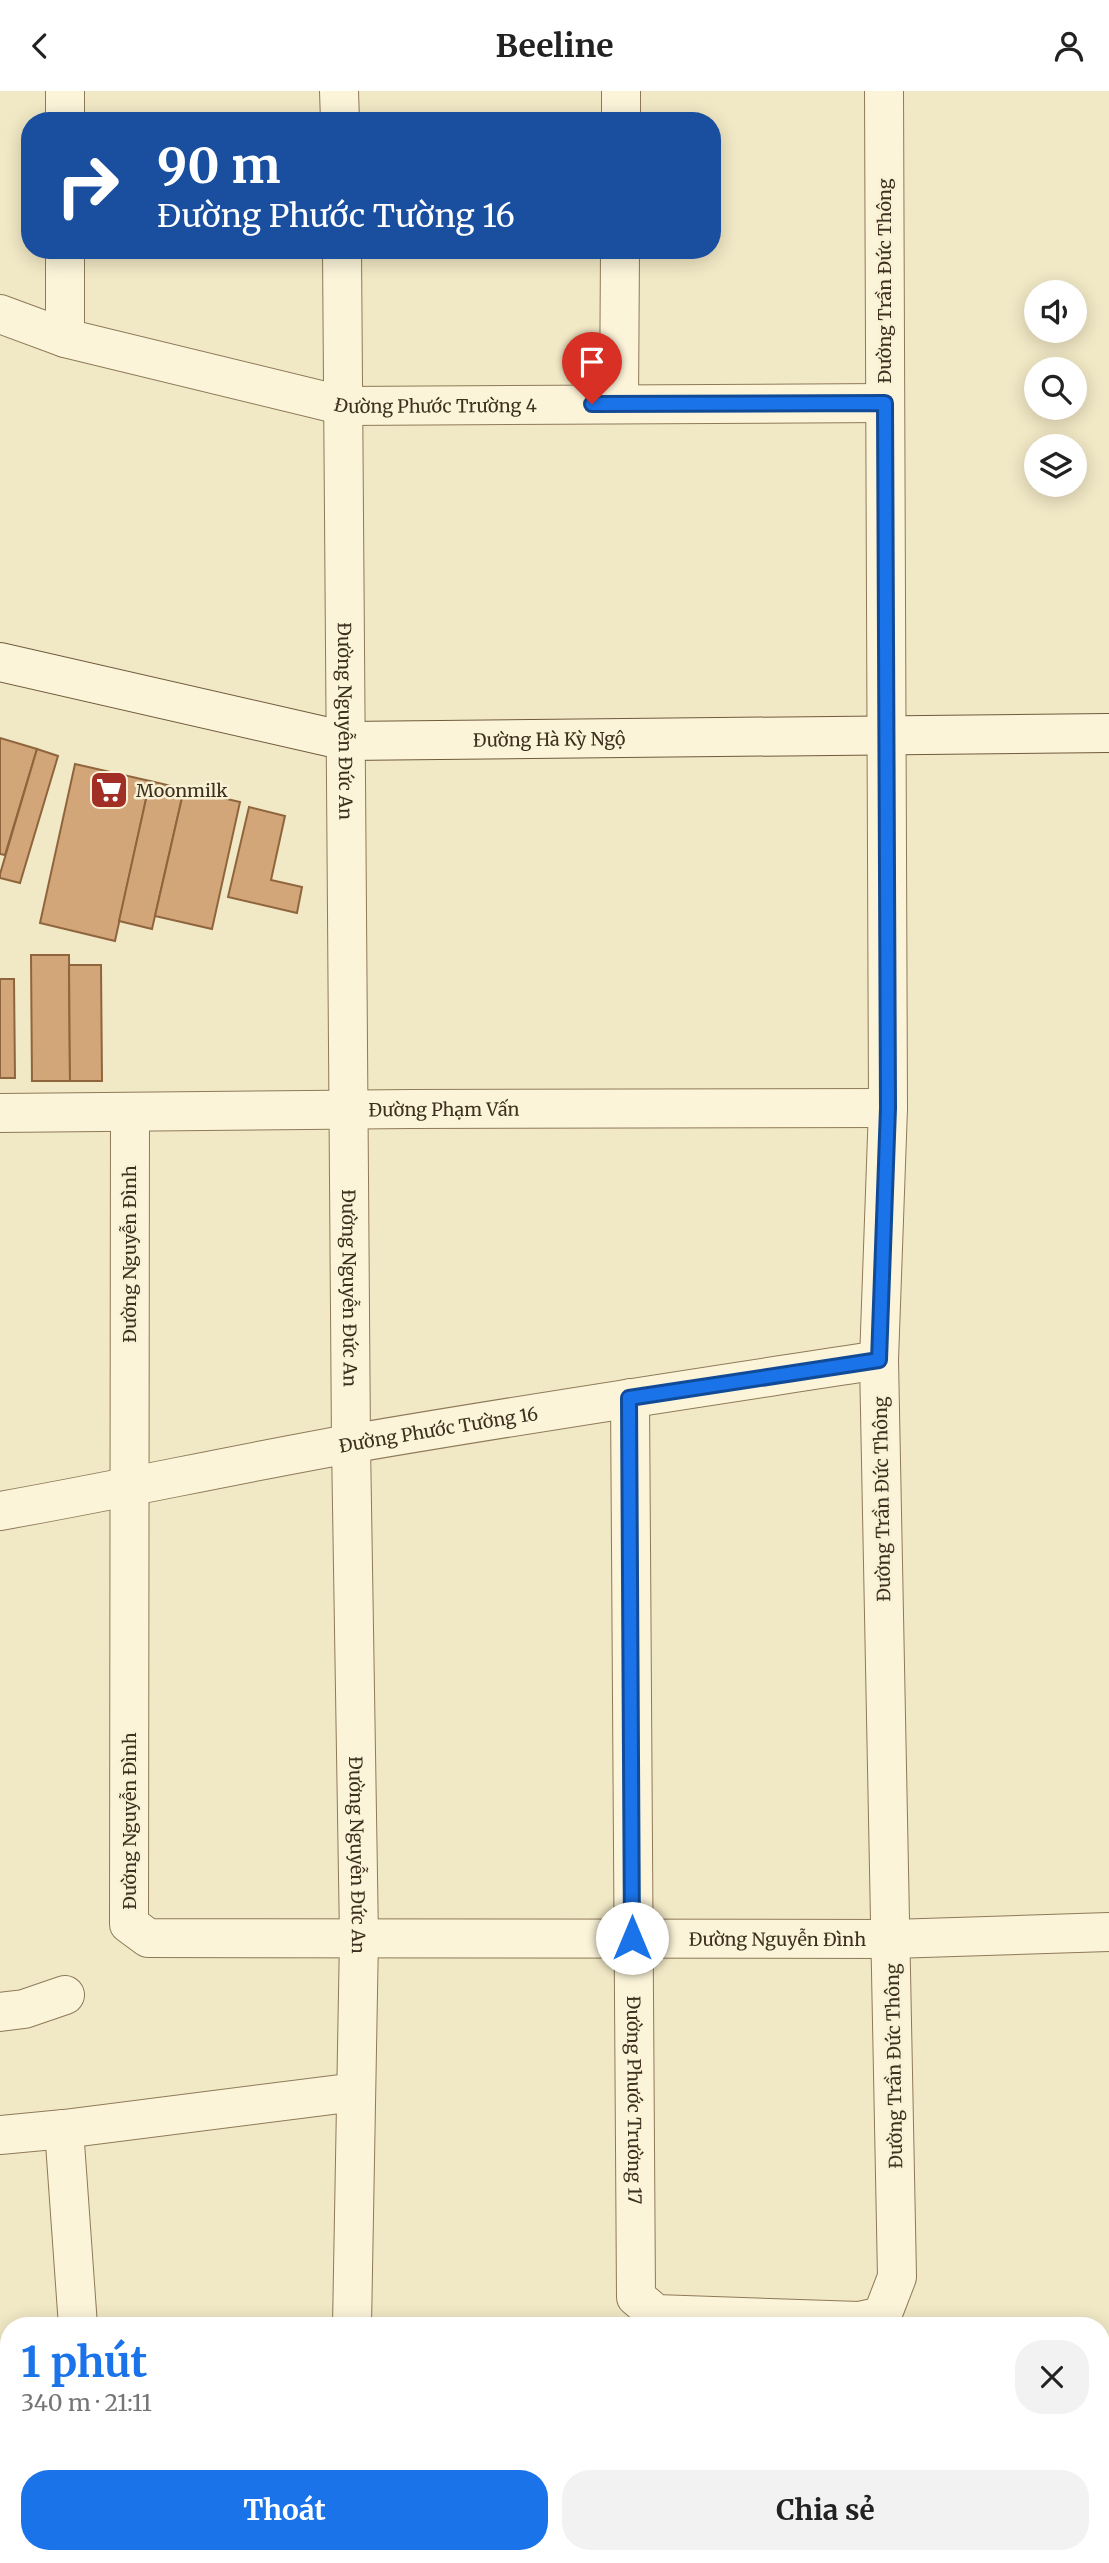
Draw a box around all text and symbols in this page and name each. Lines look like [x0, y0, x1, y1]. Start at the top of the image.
text: Beeline [495, 26, 614, 66]
icon: back [21, 27, 59, 65]
icon: person [1050, 27, 1088, 65]
text: 90 m [157, 135, 281, 196]
icon: right [42, 140, 133, 231]
street label: Đường Trần Đức Thông [873, 178, 896, 384]
text: Đường Phước Tường 16 [157, 196, 515, 236]
map controls [1024, 280, 1087, 497]
button: sound [1024, 280, 1087, 343]
pin [562, 332, 622, 404]
icon: arrive [573, 343, 611, 381]
button: search [1024, 357, 1087, 420]
street label: Đường Phước Trường 4 [332, 392, 537, 418]
button: layers [1024, 434, 1087, 497]
street label: Đường Nguyễn Đức An [333, 622, 358, 820]
street label: Đường Hà Kỳ Ngộ [473, 727, 625, 751]
supermarket icon: Moonmilk [88, 769, 130, 811]
place label: Moonmilk [136, 779, 228, 802]
street label: Đường Phạm Vấn [368, 1097, 520, 1121]
street label: Đường Nguyễn Đình [118, 1165, 141, 1343]
street label: Đường Nguyễn Đức An [338, 1189, 362, 1387]
street label: Đường Trần Đức Thông [869, 1396, 895, 1602]
street label: Đường Phước Tường 16 [337, 1401, 540, 1457]
street label: Đường Nguyễn Đình [118, 1732, 141, 1910]
street label: Đường Nguyễn Đức An [345, 1756, 371, 1954]
position arrow [595, 1901, 669, 1975]
street label: Đường Nguyễn Đình [689, 1927, 866, 1950]
street label: Đường Trần Đức Thông [881, 1963, 907, 2169]
street label: Đường Phước Trường 17 [622, 1996, 647, 2204]
text: 1 phút [21, 2336, 147, 2388]
button: close [1015, 2340, 1089, 2414]
text: 340 m · 21:11 [21, 2388, 152, 2417]
button: Thoát [21, 2470, 548, 2550]
button: Chia sẻ [562, 2470, 1089, 2550]

